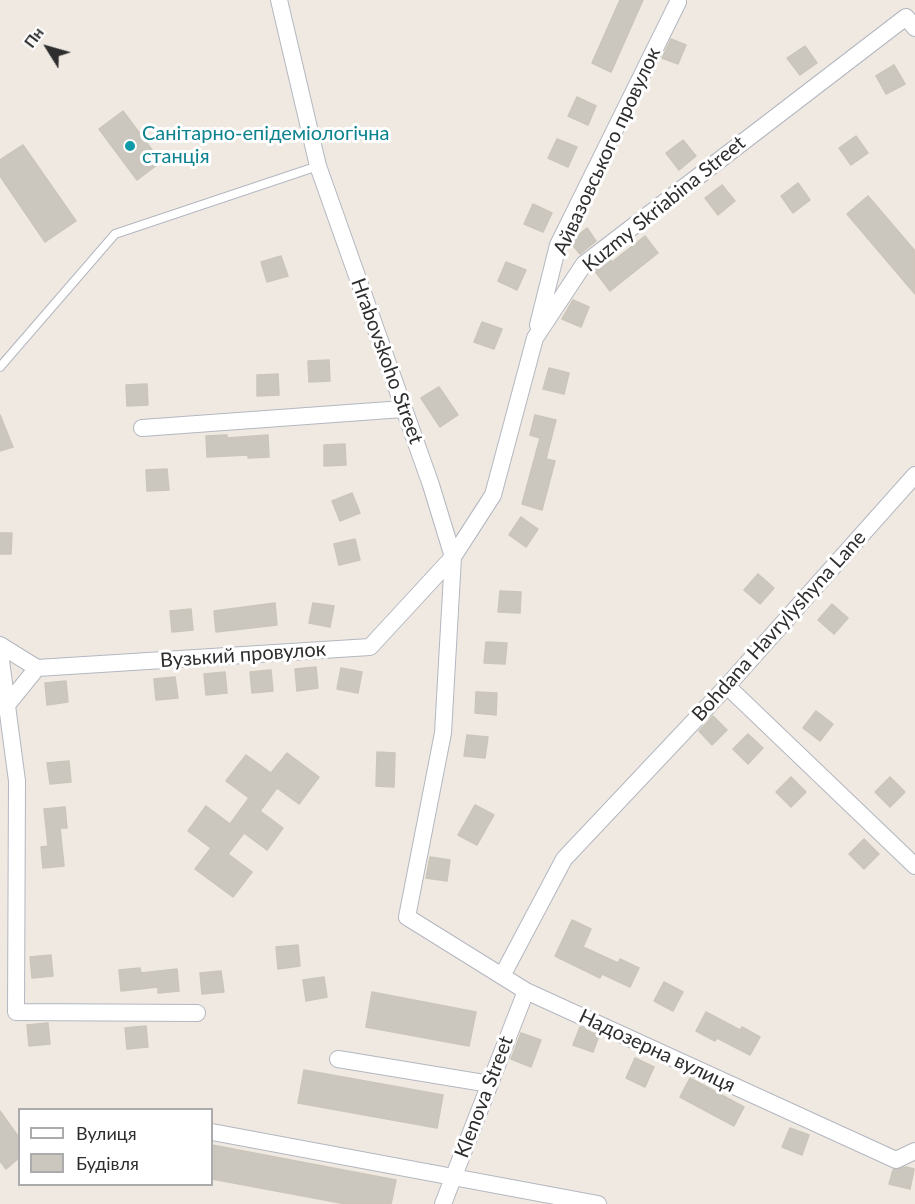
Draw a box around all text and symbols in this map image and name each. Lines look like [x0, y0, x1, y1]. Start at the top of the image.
north arrow [18, 18, 78, 78]
text: Пн [19, 23, 47, 51]
street label: Айвазовського провулок [548, 44, 666, 258]
place label: Санітарно-епідеміологічна станція [142, 122, 389, 169]
street label: Kuzmy Skriabina Street [578, 131, 750, 277]
marker: Санітарно-епідеміологічна станція [123, 139, 137, 153]
street label: Hrabovskoho Street [346, 275, 428, 447]
street label: Bohdana Havrylyshyna Lane [687, 526, 871, 726]
street label: Вузький провулок [159, 637, 327, 673]
street label: Надозерна вулиця [575, 1004, 739, 1098]
street label: Klenova Street [450, 1033, 518, 1161]
legend [18, 1108, 213, 1186]
text: Вулиця [76, 1122, 137, 1144]
text: Будівля [76, 1152, 139, 1174]

